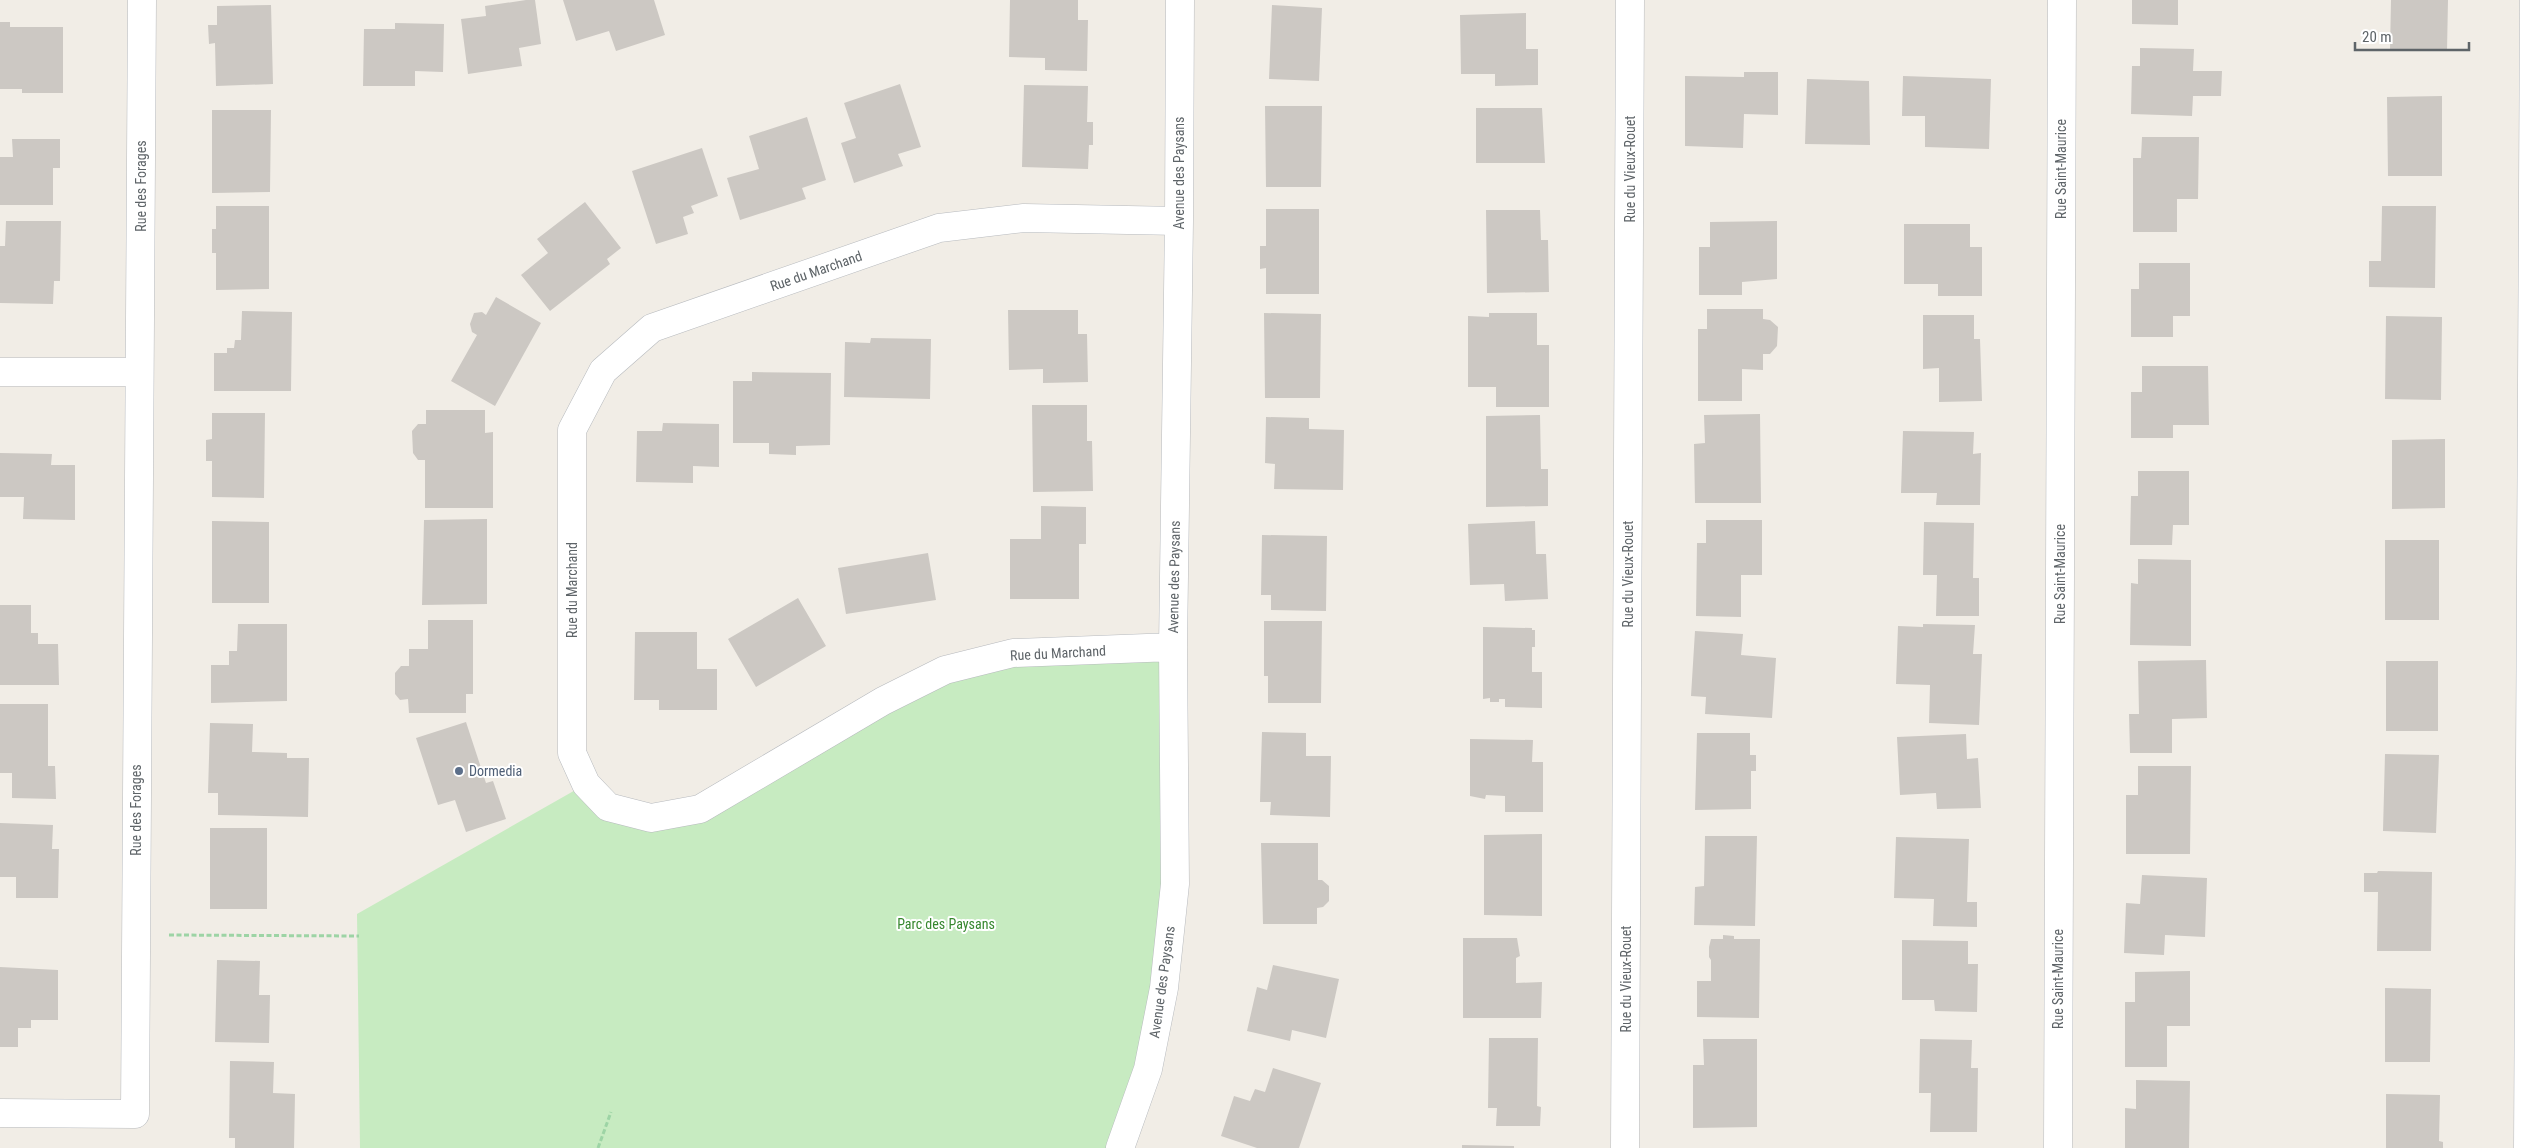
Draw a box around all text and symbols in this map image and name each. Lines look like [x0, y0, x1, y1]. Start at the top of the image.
scale bar [2355, 20, 2469, 52]
text: 20 m [2362, 28, 2392, 46]
street label: Rue du Vieux-Rouet [1622, 116, 1638, 222]
street label: Avenue des Paysans [1171, 117, 1187, 230]
street label: Rue Saint-Maurice [2053, 119, 2069, 219]
street label: Rue des Forages [133, 140, 149, 232]
street label: Rue du Marchand [768, 248, 864, 294]
street label: Avenue des Paysans [1165, 520, 1183, 634]
street label: Rue du Vieux-Rouet [1620, 521, 1636, 627]
street label: Rue Saint-Maurice [2052, 524, 2068, 624]
street label: Rue du Marchand [564, 542, 580, 638]
street label: Rue du Marchand [1010, 642, 1106, 664]
place label: Dormedia [469, 763, 522, 779]
street label: Rue des Forages [128, 764, 144, 856]
marker: Dormedia [453, 765, 465, 777]
park label: Parc des Paysans [897, 916, 995, 932]
street label: Avenue des Paysans [1146, 925, 1178, 1039]
street label: Rue du Vieux-Rouet [1618, 926, 1634, 1032]
street label: Rue Saint-Maurice [2050, 929, 2066, 1029]

